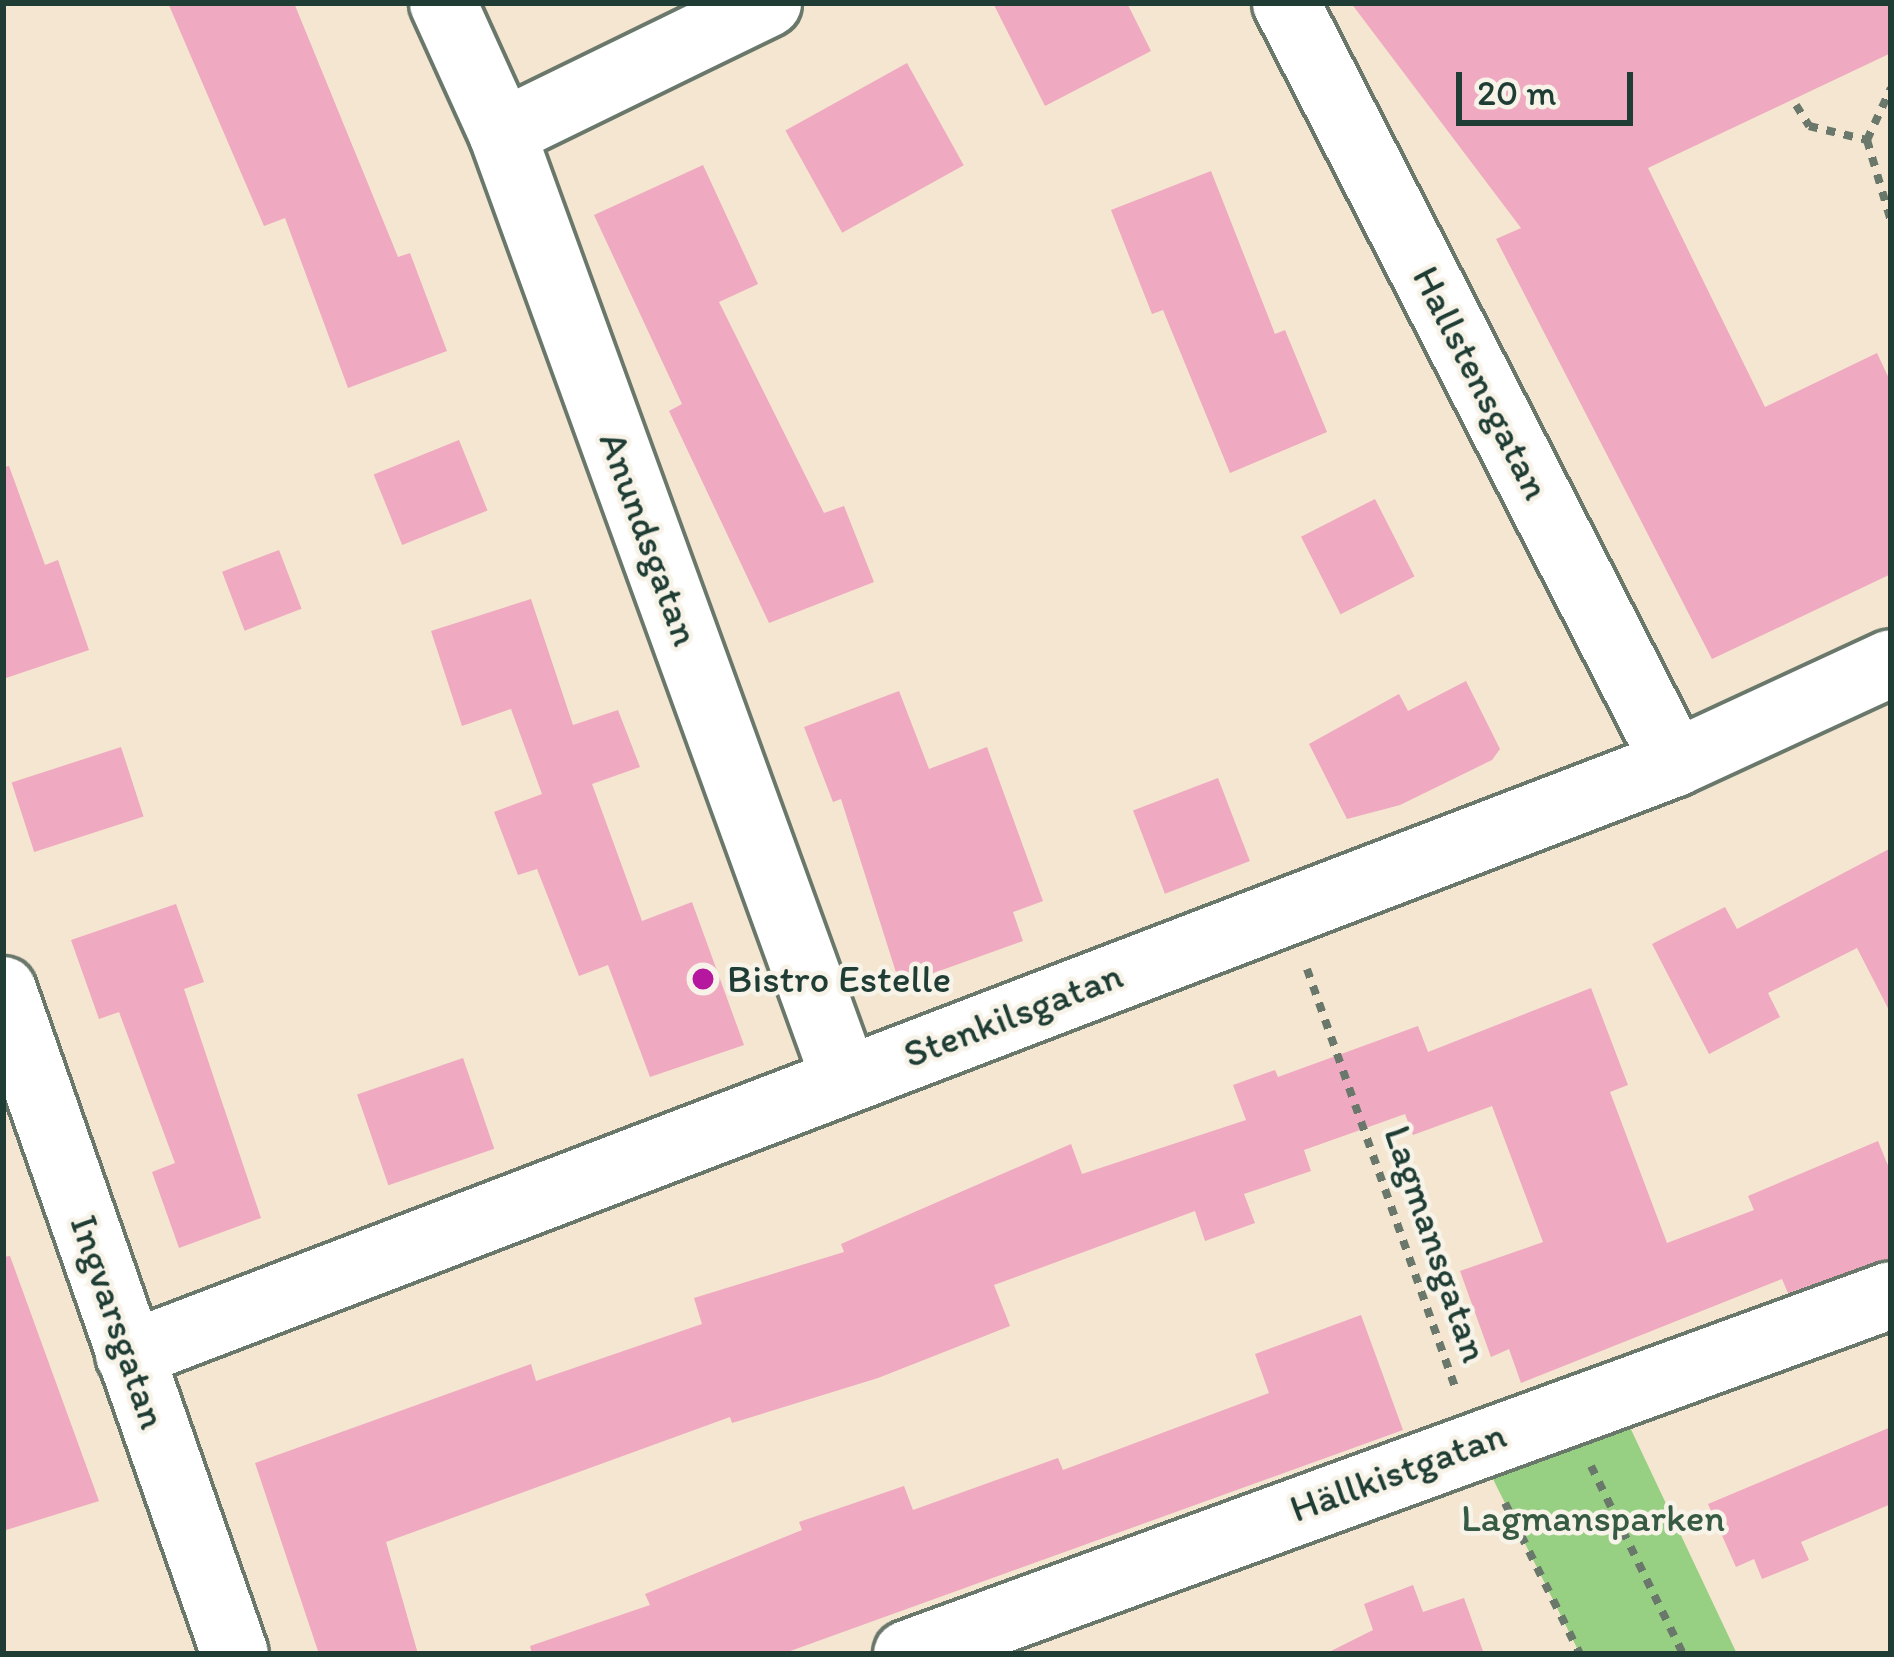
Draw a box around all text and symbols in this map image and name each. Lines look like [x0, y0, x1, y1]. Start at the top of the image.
scale bar [1462, 48, 1639, 122]
text: 20 m [1477, 71, 1557, 114]
street label: Hallstensgatan [1402, 258, 1560, 508]
street label: Anundsgatan [589, 426, 709, 652]
street label: Stenkilsgatan [897, 952, 1129, 1078]
place label: Bistro Estelle [727, 956, 951, 1002]
marker: Bistro Estelle [690, 966, 716, 992]
street label: Lagmansgatan [1374, 1120, 1498, 1368]
street label: Ingvarsgatan [60, 1209, 176, 1435]
street label: Hällkistgatan [1284, 1411, 1512, 1533]
park label: Lagmansparken [1461, 1495, 1725, 1541]

